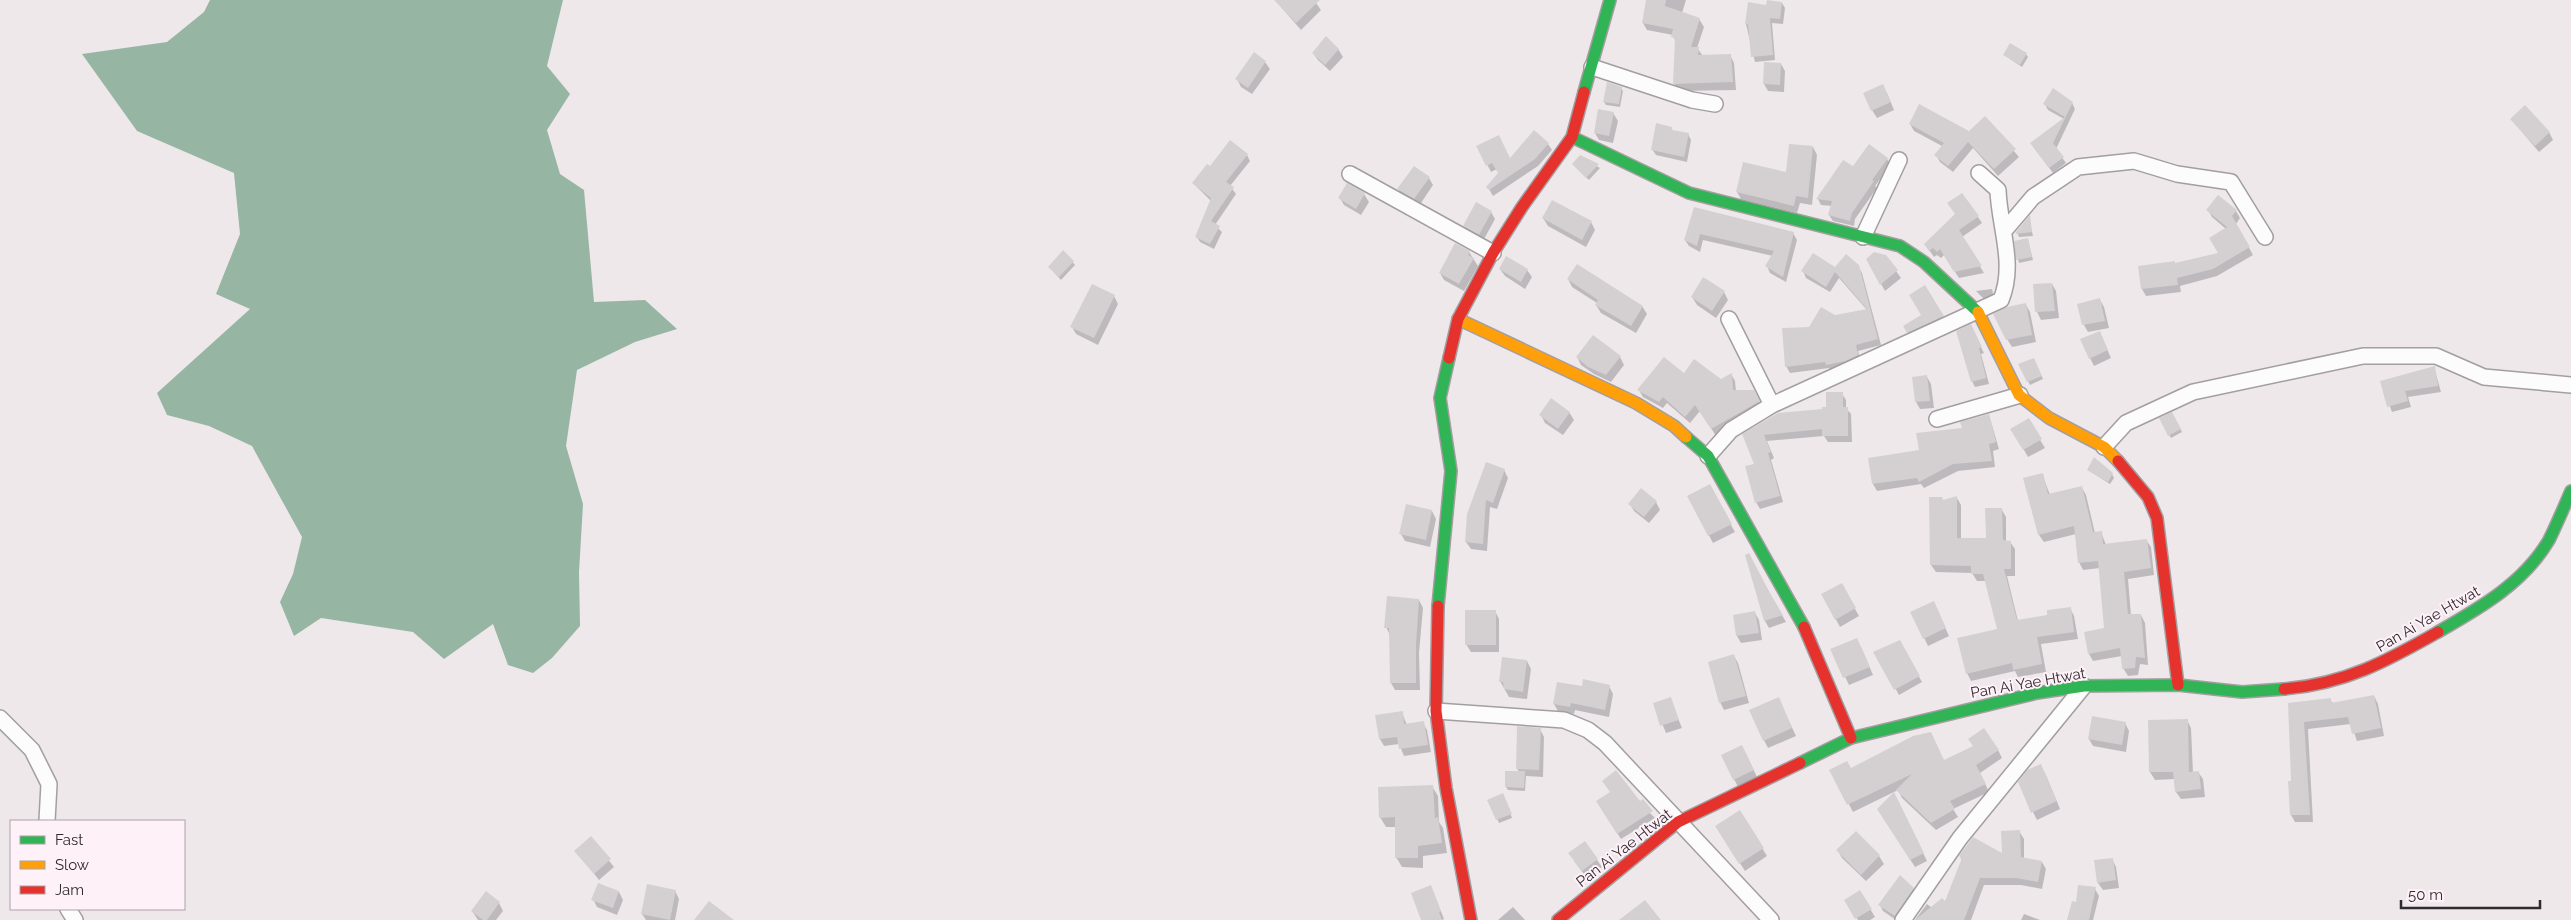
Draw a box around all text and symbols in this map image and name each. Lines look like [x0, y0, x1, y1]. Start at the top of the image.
street label: Pan Ai Yae Htwat [2373, 582, 2483, 656]
street label: Pan Ai Yae Htwat [1969, 664, 2087, 702]
street label: Pan Ai Yae Htwat [1573, 805, 1675, 891]
legend [10, 820, 185, 910]
text: Fast [55, 831, 83, 849]
text: Slow [55, 856, 89, 874]
scale bar [2401, 878, 2540, 910]
text: Jam [55, 881, 84, 899]
text: 50 m [2408, 886, 2443, 904]

